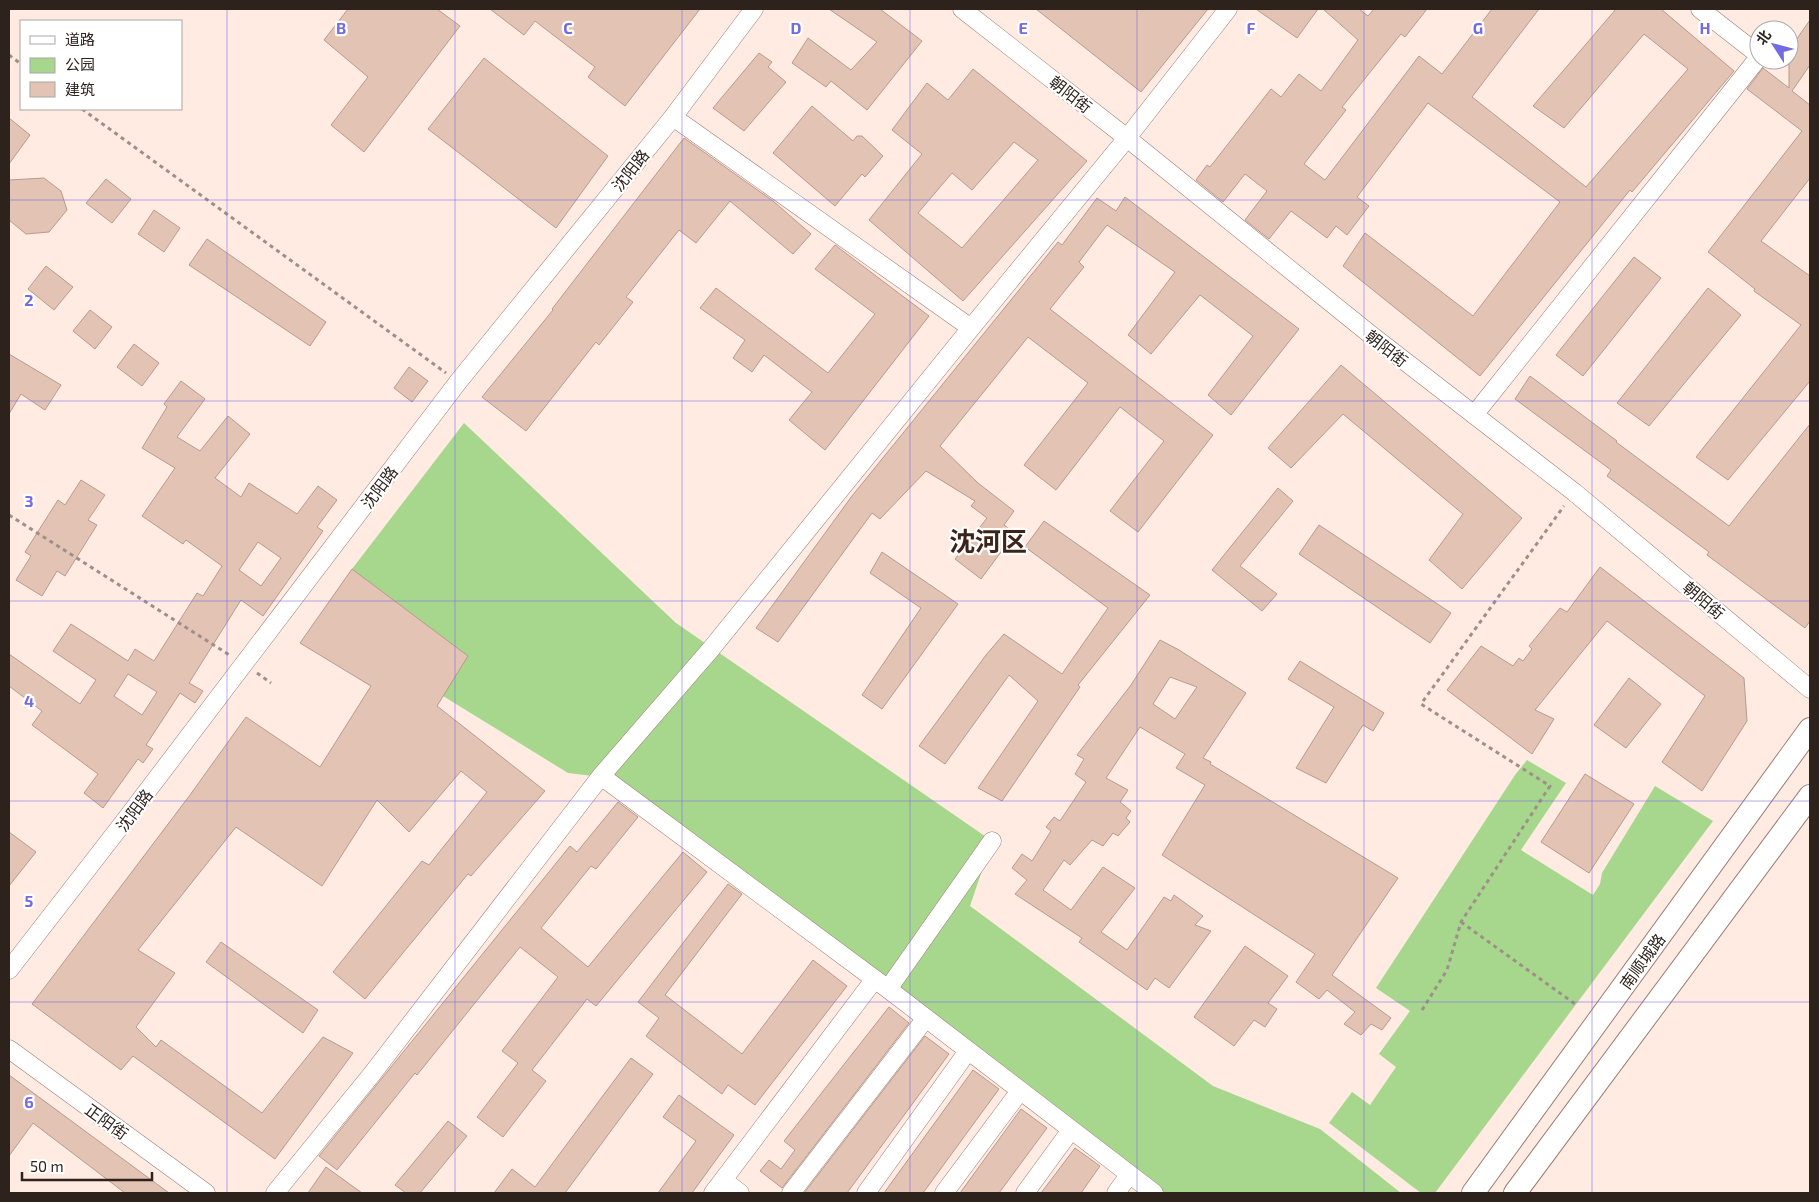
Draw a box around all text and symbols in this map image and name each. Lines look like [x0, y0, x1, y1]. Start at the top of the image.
text: B [336, 18, 346, 37]
text: C [563, 18, 573, 37]
text: D [791, 18, 802, 37]
text: E [1018, 18, 1028, 37]
text: F [1247, 18, 1256, 37]
text: G [1473, 18, 1483, 37]
text: H [1699, 18, 1711, 37]
legend [20, 20, 182, 110]
north arrow [1749, 20, 1799, 70]
text: 北 [1752, 26, 1774, 48]
text: 道路 [65, 30, 95, 48]
text: 公园 [65, 55, 95, 73]
street label: 朝阳街 [1046, 72, 1096, 116]
text: 建筑 [65, 80, 95, 98]
street label: 沈阳路 [608, 145, 652, 195]
text: 2 [24, 290, 34, 309]
street label: 朝阳街 [1362, 326, 1412, 370]
street label: 沈阳路 [357, 462, 401, 512]
text: 3 [24, 491, 34, 510]
district label: 沈河区 [949, 525, 1027, 556]
street label: 朝阳街 [1680, 577, 1728, 623]
text: 4 [24, 691, 34, 710]
street label: 沈阳路 [112, 785, 156, 835]
text: 5 [25, 891, 34, 910]
street label: 南顺城路 [1616, 930, 1668, 992]
text: 6 [24, 1092, 34, 1111]
street label: 正阳街 [82, 1099, 132, 1143]
scale bar [22, 1150, 152, 1182]
text: 50 m [30, 1157, 64, 1175]

